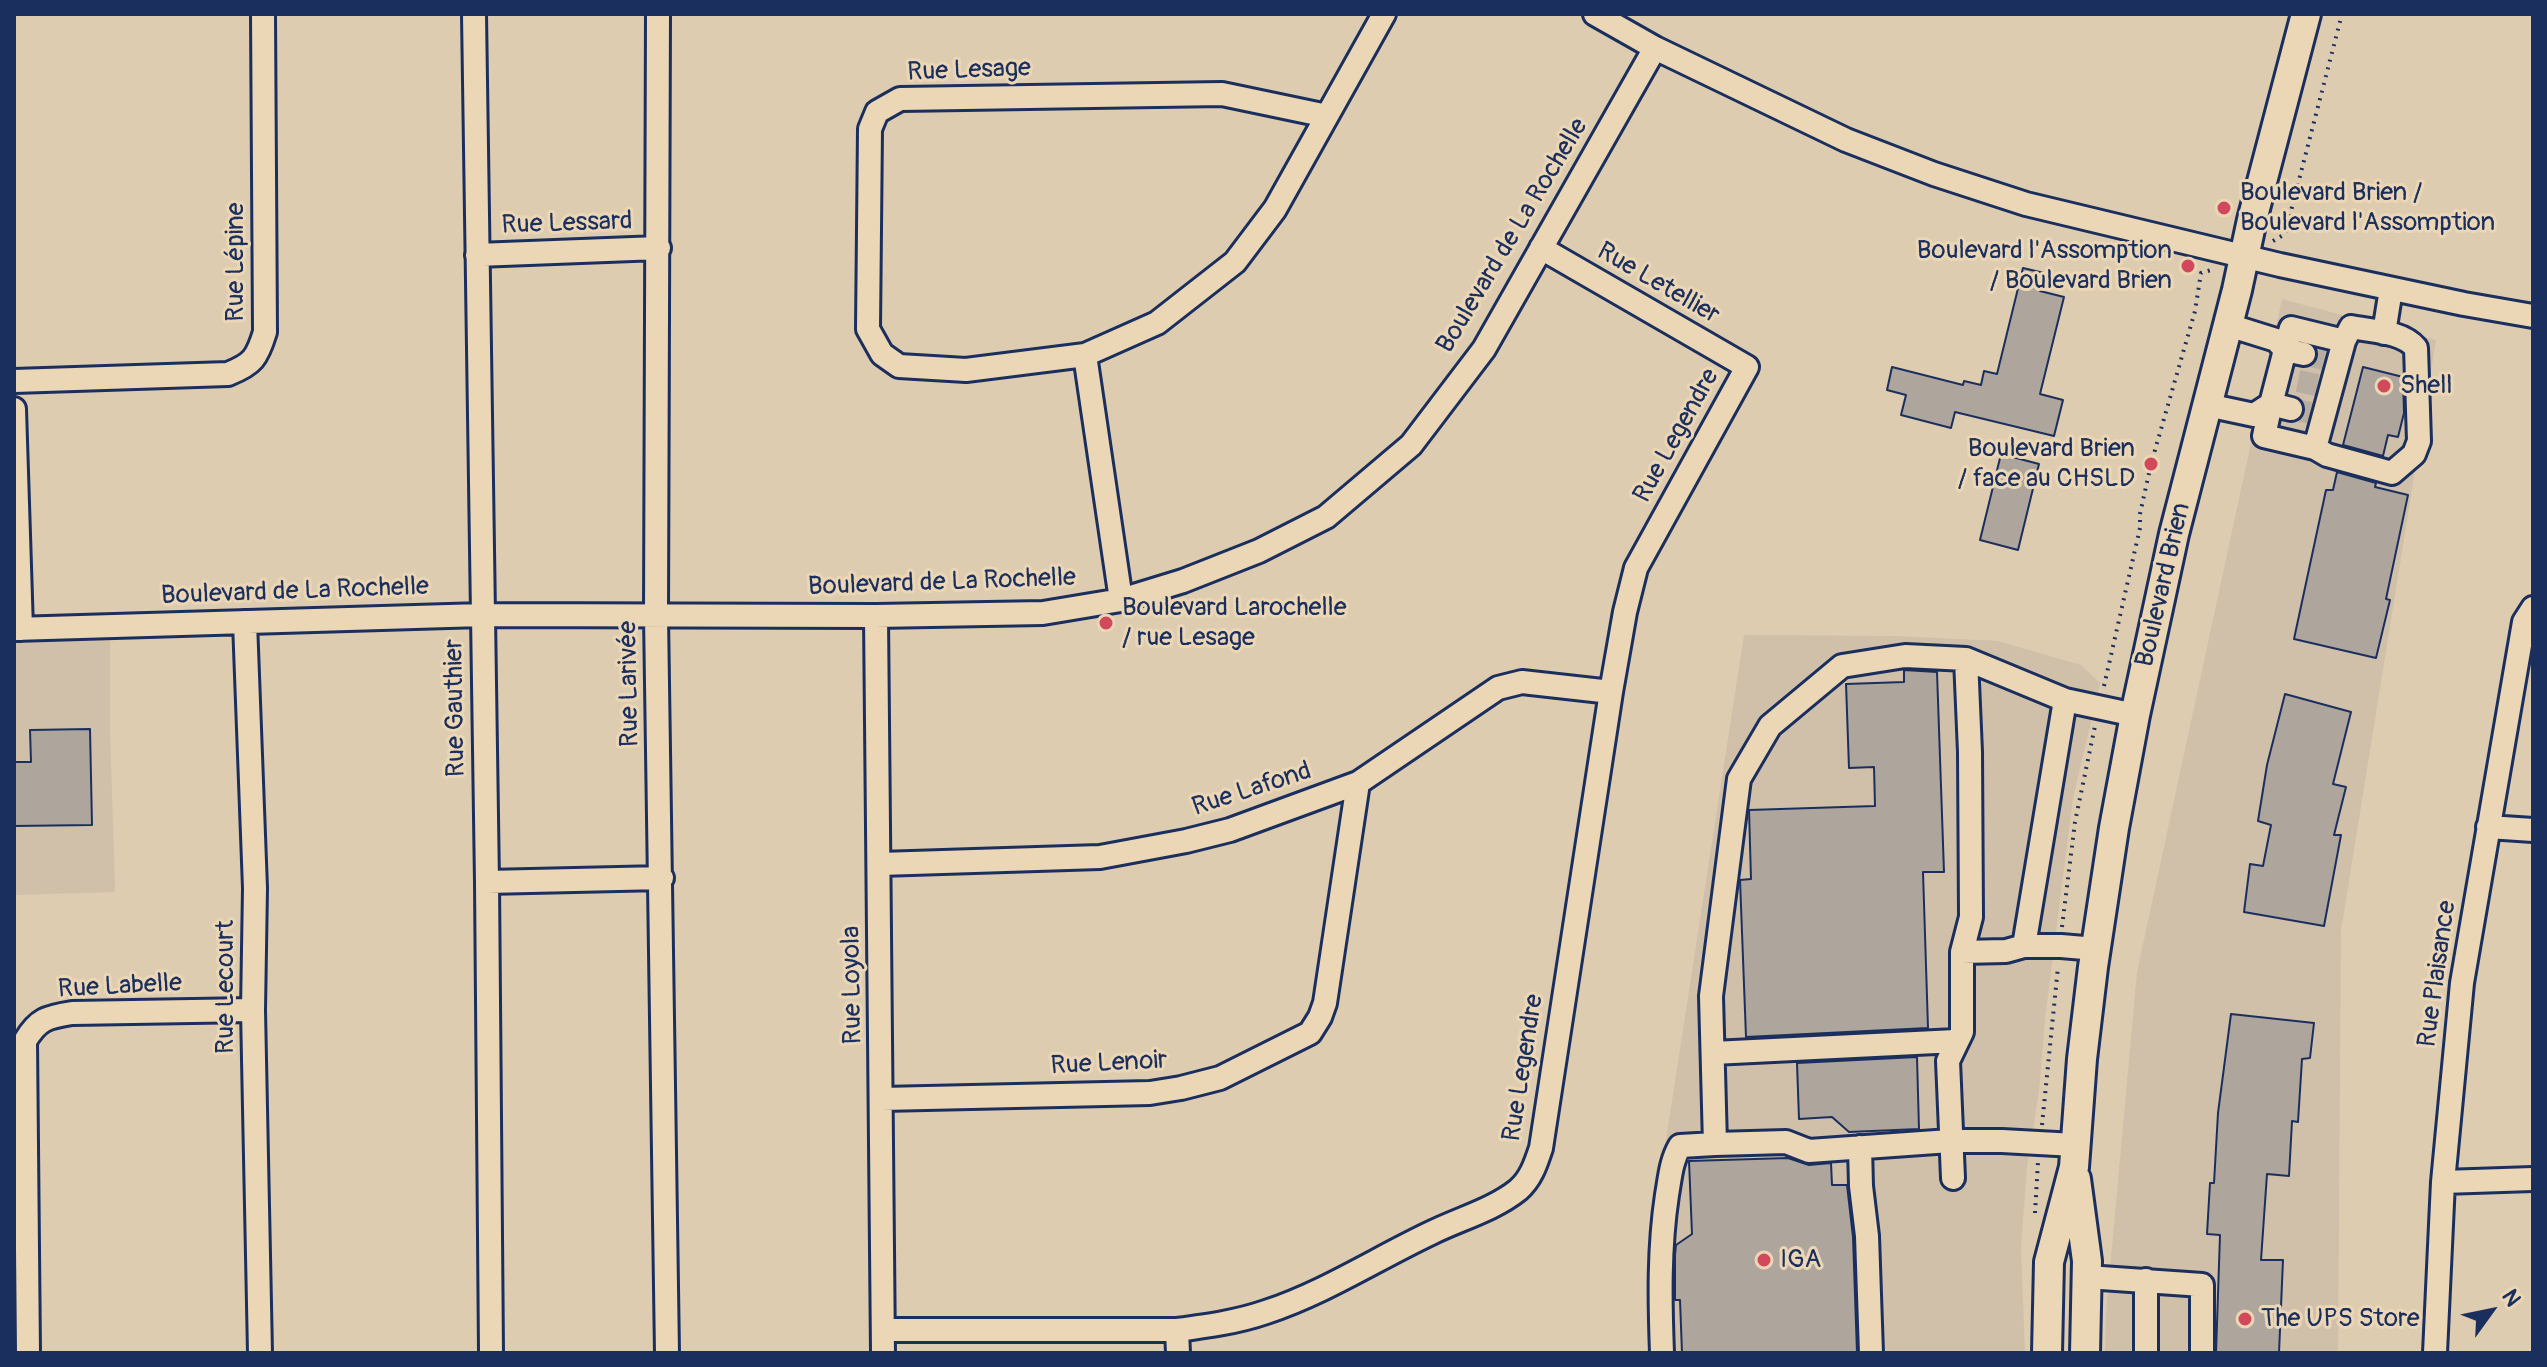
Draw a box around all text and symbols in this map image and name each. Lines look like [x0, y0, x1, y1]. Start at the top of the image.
street label: Rue Lesage [907, 53, 1031, 89]
street label: Boulevard de La Rochelle [1431, 113, 1595, 359]
place label: Boulevard Brien / Boulevard l'Assomption [2240, 177, 2495, 238]
marker: Boulevard Brien / Boulevard l'Assomption [2215, 199, 2233, 217]
street label: Rue Lépine [220, 202, 252, 322]
street label: Rue Lessard [501, 206, 633, 242]
place label: Boulevard l'Assomption / Boulevard Brien [1917, 235, 2172, 296]
street label: Rue Letellier [1591, 236, 1725, 332]
marker: Boulevard l'Assomption / Boulevard Brien [2179, 257, 2197, 275]
street label: Rue Legendre [1627, 364, 1727, 508]
place label: Shell [2400, 370, 2453, 402]
marker: Shell [2375, 377, 2393, 395]
place label: Boulevard Brien / face au CHSLD [1958, 433, 2135, 494]
marker: Boulevard Brien / face au CHSLD [2142, 455, 2160, 473]
street label: Boulevard Brien [2130, 500, 2198, 670]
street label: Boulevard de La Rochelle [808, 563, 1076, 603]
street label: Boulevard de La Rochelle [161, 572, 429, 612]
place label: Boulevard Larochelle / rue Lesage [1122, 592, 1347, 654]
marker: Boulevard Larochelle / rue Lesage [1097, 614, 1115, 632]
street label: Rue Larivée [613, 621, 647, 747]
street label: Rue Gauthier [439, 639, 473, 777]
street label: Rue Lafond [1188, 756, 1316, 824]
street label: Rue Plaisance [2412, 899, 2464, 1049]
street label: Rue Lecourt [210, 920, 242, 1054]
street label: Rue Loyola [836, 925, 870, 1045]
street label: Rue Labelle [57, 968, 183, 1006]
street label: Rue Legendre [1497, 992, 1551, 1144]
street label: Rue Lenoir [1050, 1045, 1168, 1083]
place label: IGA [1780, 1244, 1821, 1276]
marker: IGA [1755, 1251, 1773, 1269]
north arrow [2451, 1271, 2531, 1351]
text: N [2495, 1284, 2527, 1312]
place label: The UPS Store [2261, 1303, 2420, 1335]
marker: The UPS Store [2236, 1310, 2254, 1328]

